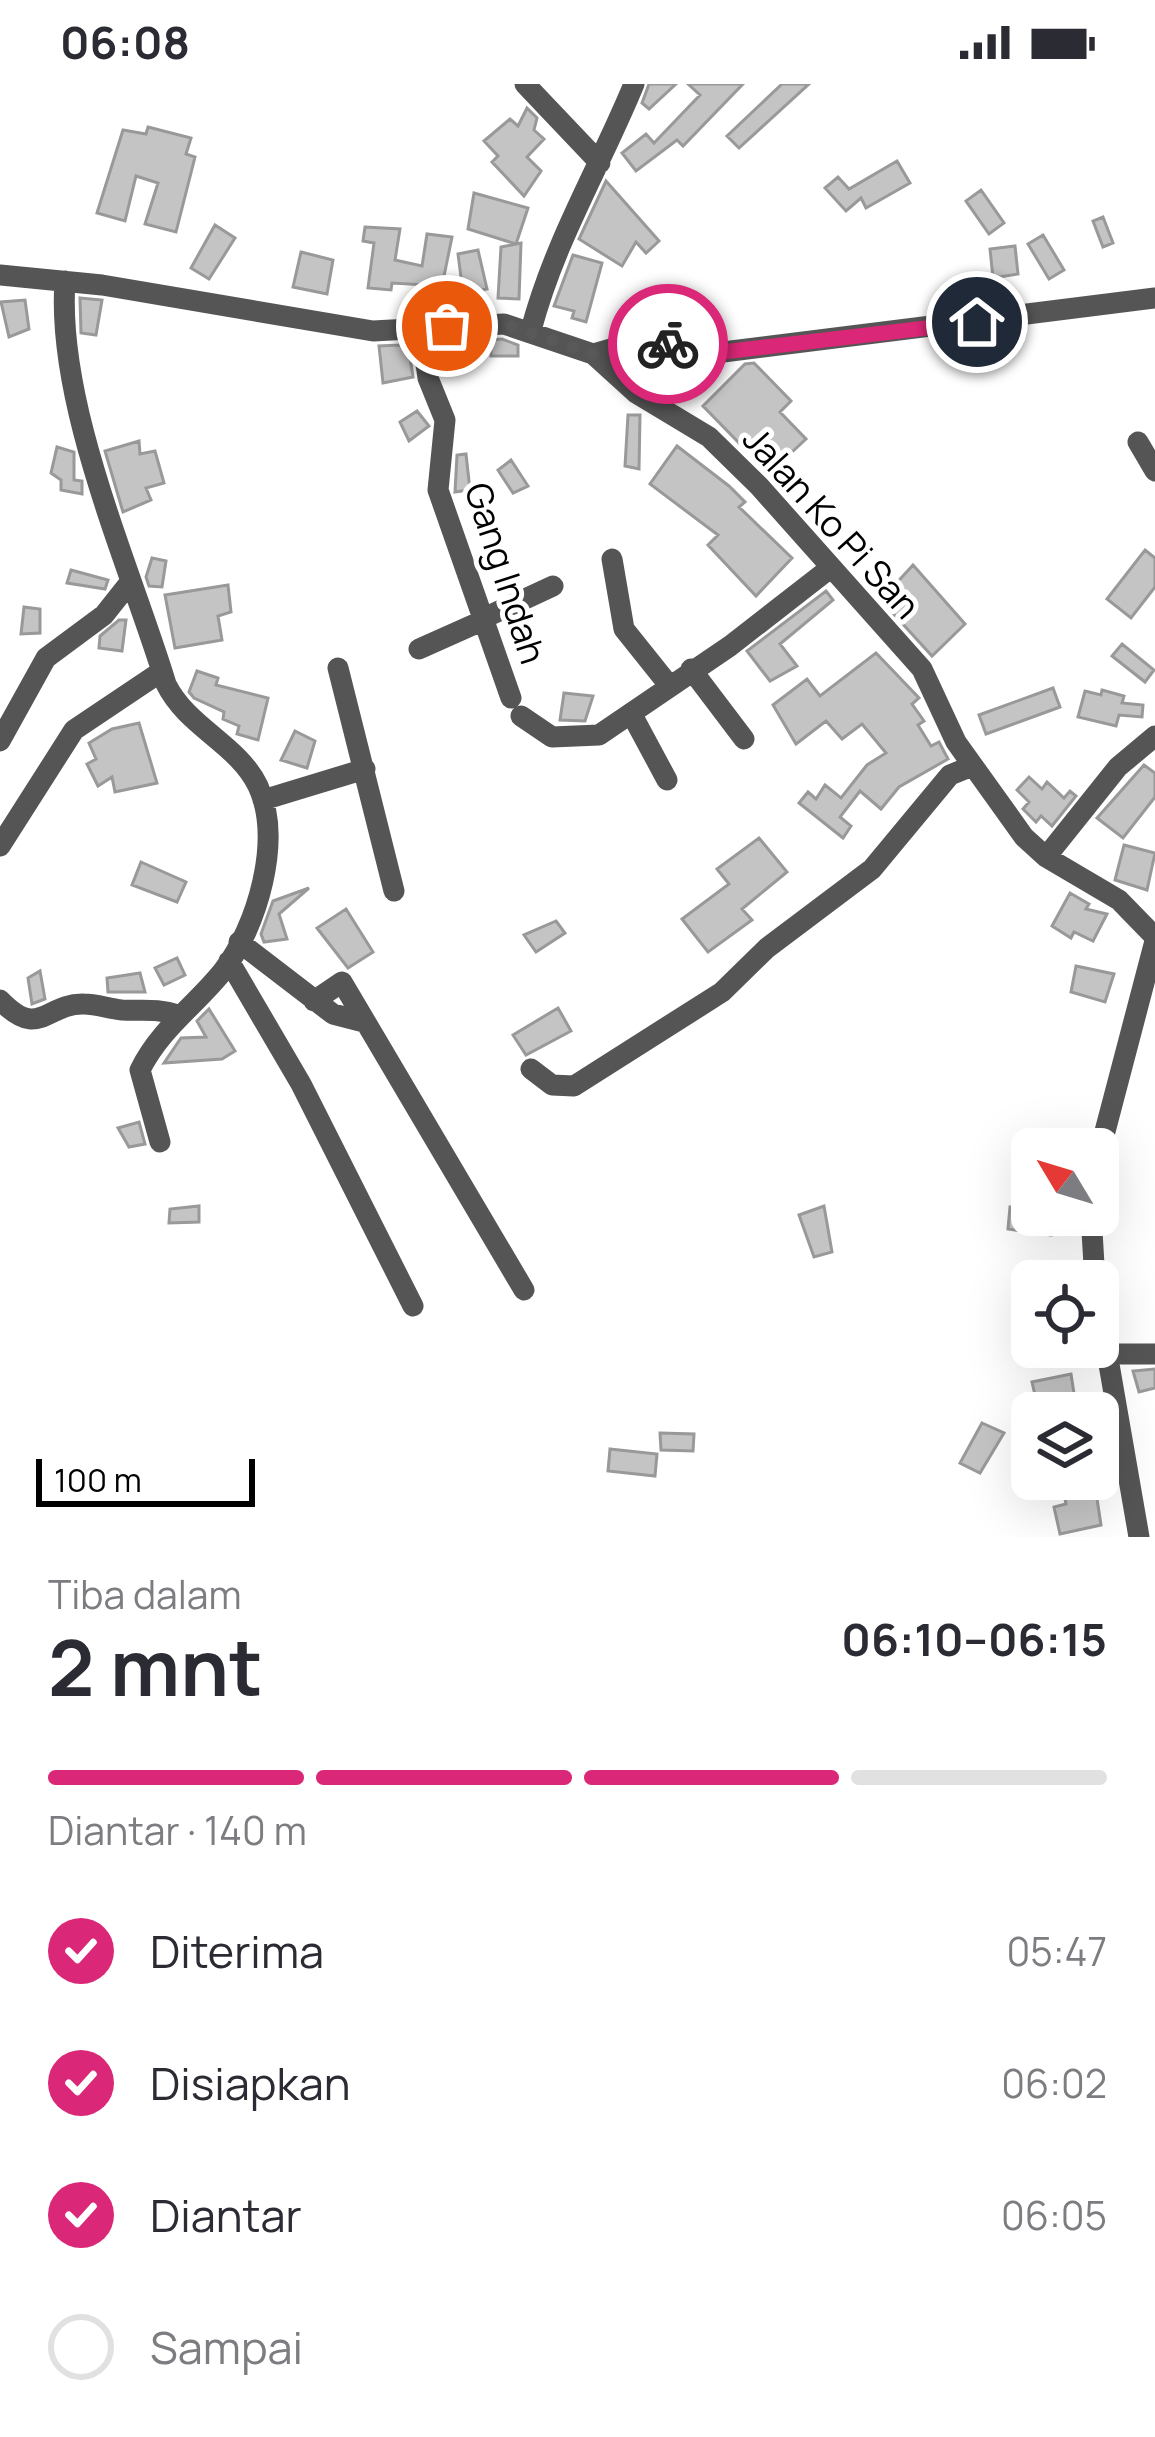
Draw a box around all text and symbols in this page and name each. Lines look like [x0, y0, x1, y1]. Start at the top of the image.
text: 06:08 [60, 11, 190, 73]
pin [926, 271, 1028, 373]
pin [396, 275, 498, 377]
courier [608, 284, 728, 404]
icon: home [944, 289, 1010, 355]
icon: bag [414, 293, 480, 359]
icon: bike [635, 311, 701, 377]
street label: Jalan Ko Pi San [732, 415, 932, 629]
street label: Gang Indah [454, 476, 558, 670]
north arrow [1011, 1128, 1119, 1236]
map controls [1011, 1128, 1119, 1500]
button: locate [1011, 1260, 1119, 1368]
button: layers [1011, 1392, 1119, 1500]
scale bar [36, 1453, 255, 1506]
text: 100 m [54, 1457, 142, 1502]
text: Tiba dalam [48, 1567, 242, 1621]
text: 06:10–06:15 [841, 1608, 1107, 1670]
text: 2 mnt [48, 1613, 263, 1719]
text: Diantar · 140 m [48, 1803, 307, 1857]
icon: check [48, 1918, 114, 1984]
text: Diterima [150, 1920, 324, 1982]
text: 05:47 [1006, 1924, 1107, 1978]
icon: check [48, 2050, 114, 2116]
text: Disiapkan [150, 2052, 351, 2114]
text: 06:02 [1001, 2056, 1107, 2110]
icon: check [48, 2182, 114, 2248]
text: Diantar [150, 2184, 302, 2246]
text: 06:05 [1001, 2188, 1107, 2242]
text: Sampai [150, 2316, 303, 2378]

